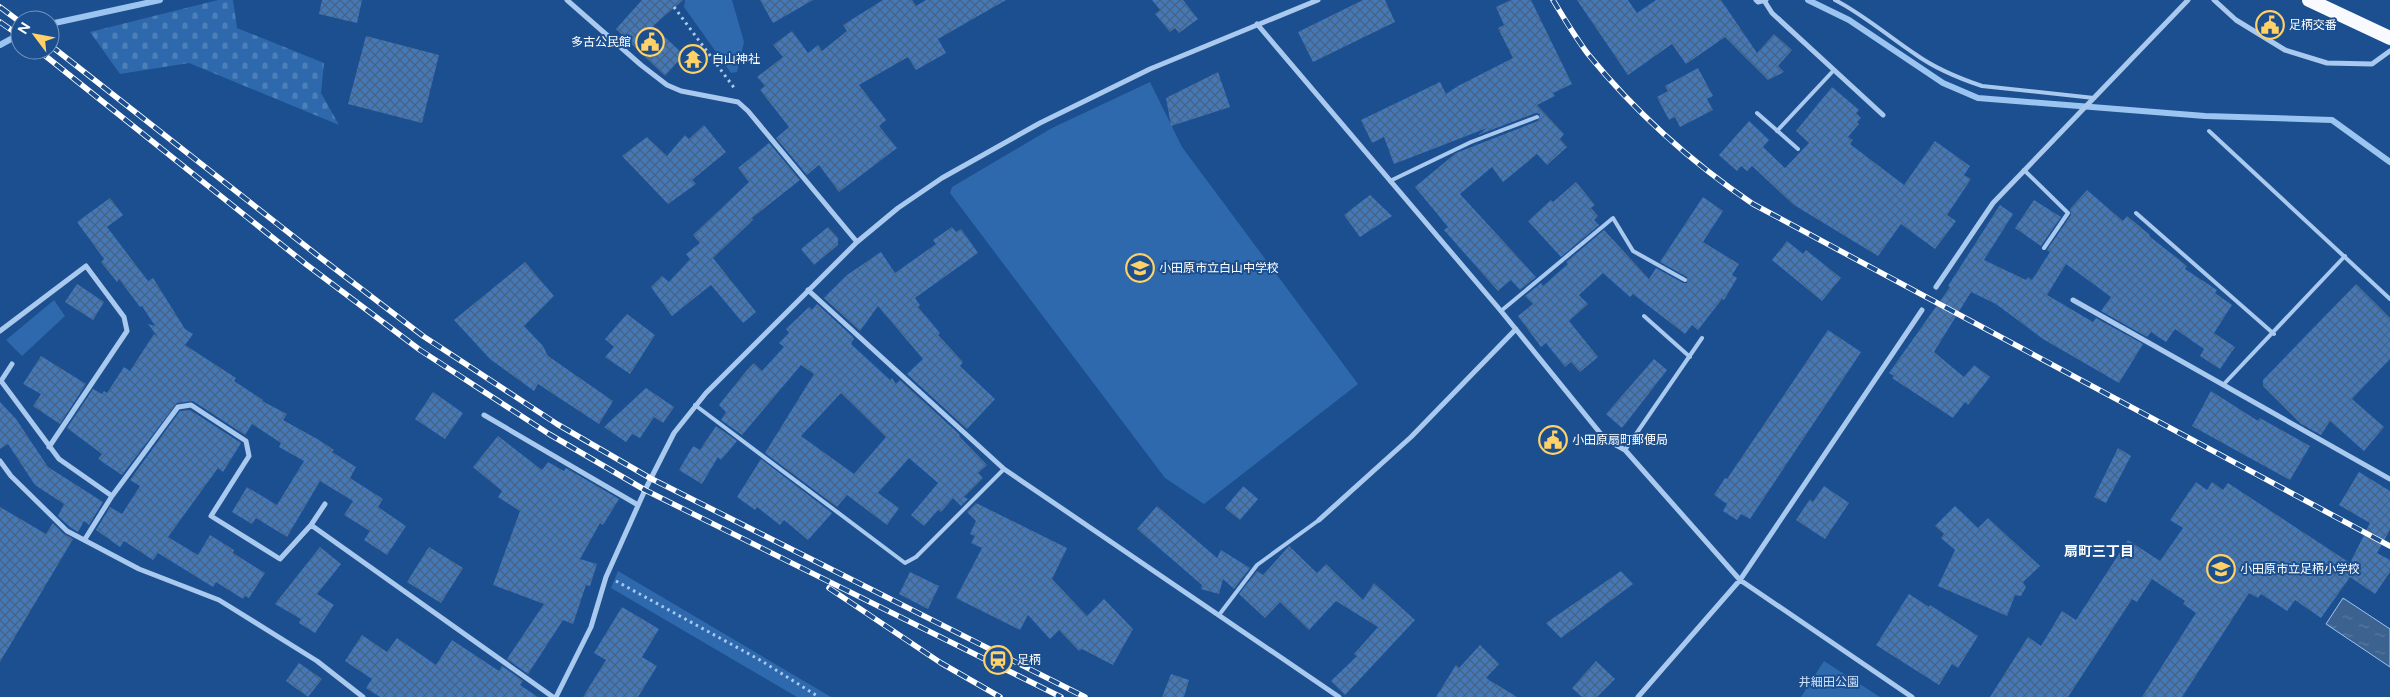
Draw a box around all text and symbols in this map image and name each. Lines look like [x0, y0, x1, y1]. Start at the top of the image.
north arrow [10, 10, 60, 60]
public building icon: 足柄交番 [2255, 10, 2285, 40]
place label: 足柄交番 [2289, 18, 2337, 32]
text: N [14, 19, 34, 37]
public building icon: 多古公民館 [635, 27, 665, 57]
place label: 多古公民館 [571, 35, 631, 49]
temple icon: 白山神社 [678, 44, 708, 74]
place label: 白山神社 [712, 52, 760, 66]
school or university icon: 小田原市立白山中学校 [1125, 253, 1155, 283]
place label: 小田原市立白山中学校 [1159, 261, 1279, 275]
public building icon: 小田原扇町郵便局 [1538, 425, 1568, 455]
place label: 小田原扇町郵便局 [1572, 433, 1668, 447]
district label: 扇町三丁目 [2064, 543, 2134, 560]
school or university icon: 小田原市立足柄小学校 [2206, 554, 2236, 584]
place label: 小田原市立足柄小学校 [2240, 562, 2360, 576]
station icon: 足柄 [983, 645, 1013, 675]
place label: 足柄 [1017, 653, 1041, 667]
park label: 井細田公園 [1799, 675, 1859, 689]

